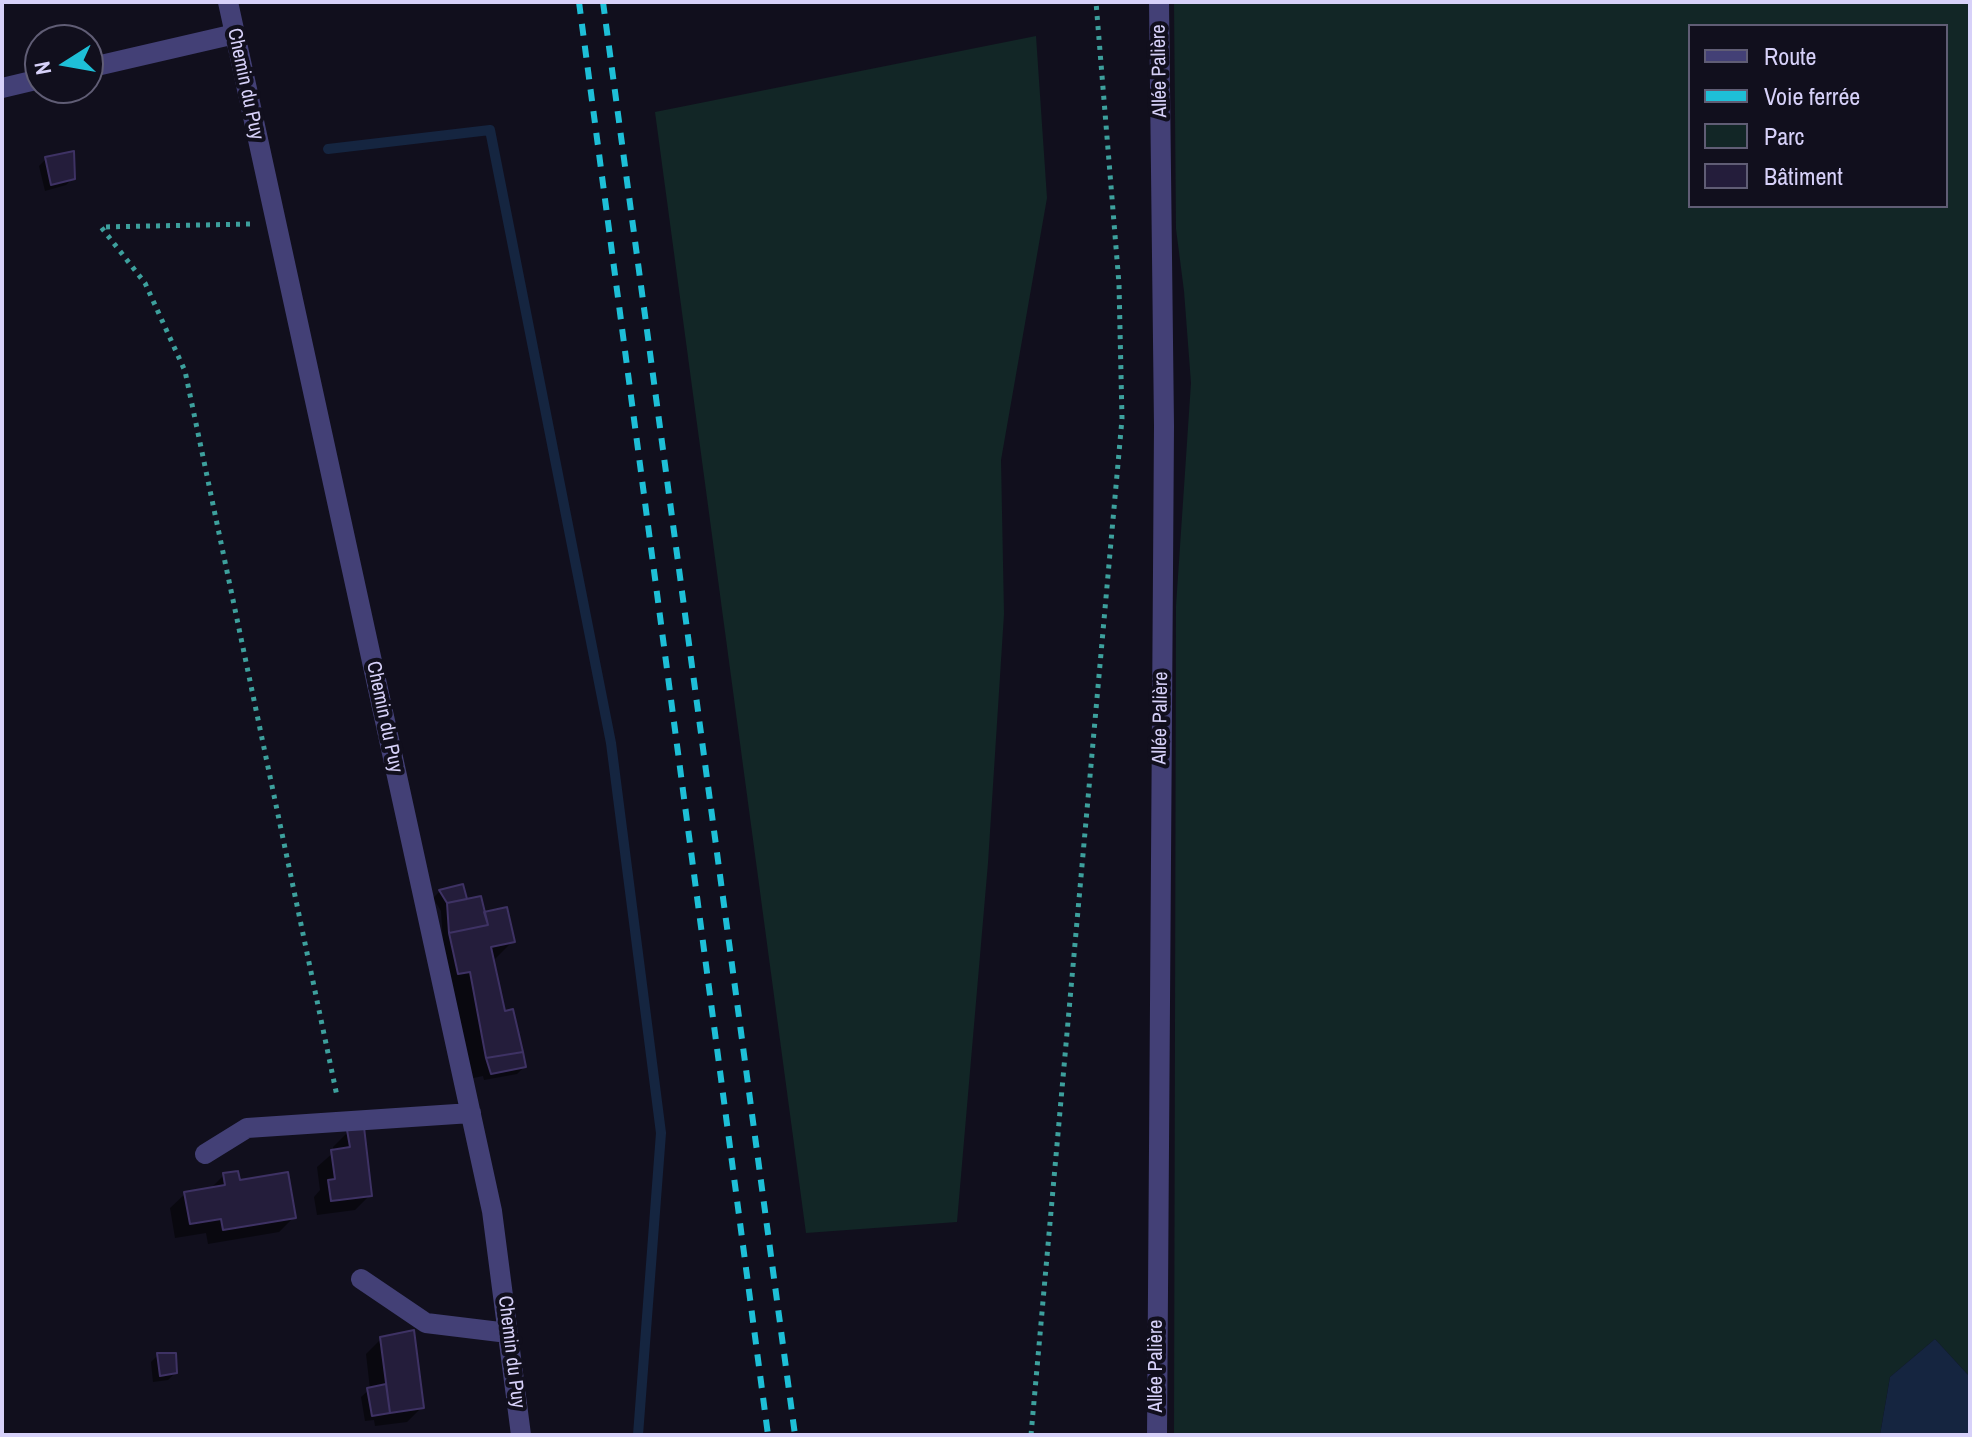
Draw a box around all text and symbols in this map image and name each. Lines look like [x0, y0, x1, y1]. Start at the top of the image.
north arrow [24, 24, 104, 104]
street label: Allée Palière [1147, 24, 1173, 118]
legend [1688, 24, 1948, 208]
street label: Chemin du Puy [222, 26, 268, 142]
text: Route [1764, 40, 1817, 72]
text: N [26, 59, 58, 77]
text: Voie ferrée [1764, 80, 1860, 112]
text: Parc [1764, 120, 1804, 152]
text: Bâtiment [1764, 160, 1843, 192]
street label: Chemin du Puy [361, 659, 407, 775]
street label: Allée Palière [1148, 671, 1174, 765]
street label: Chemin du Puy [492, 1294, 530, 1410]
street label: Allée Palière [1145, 1320, 1169, 1412]

